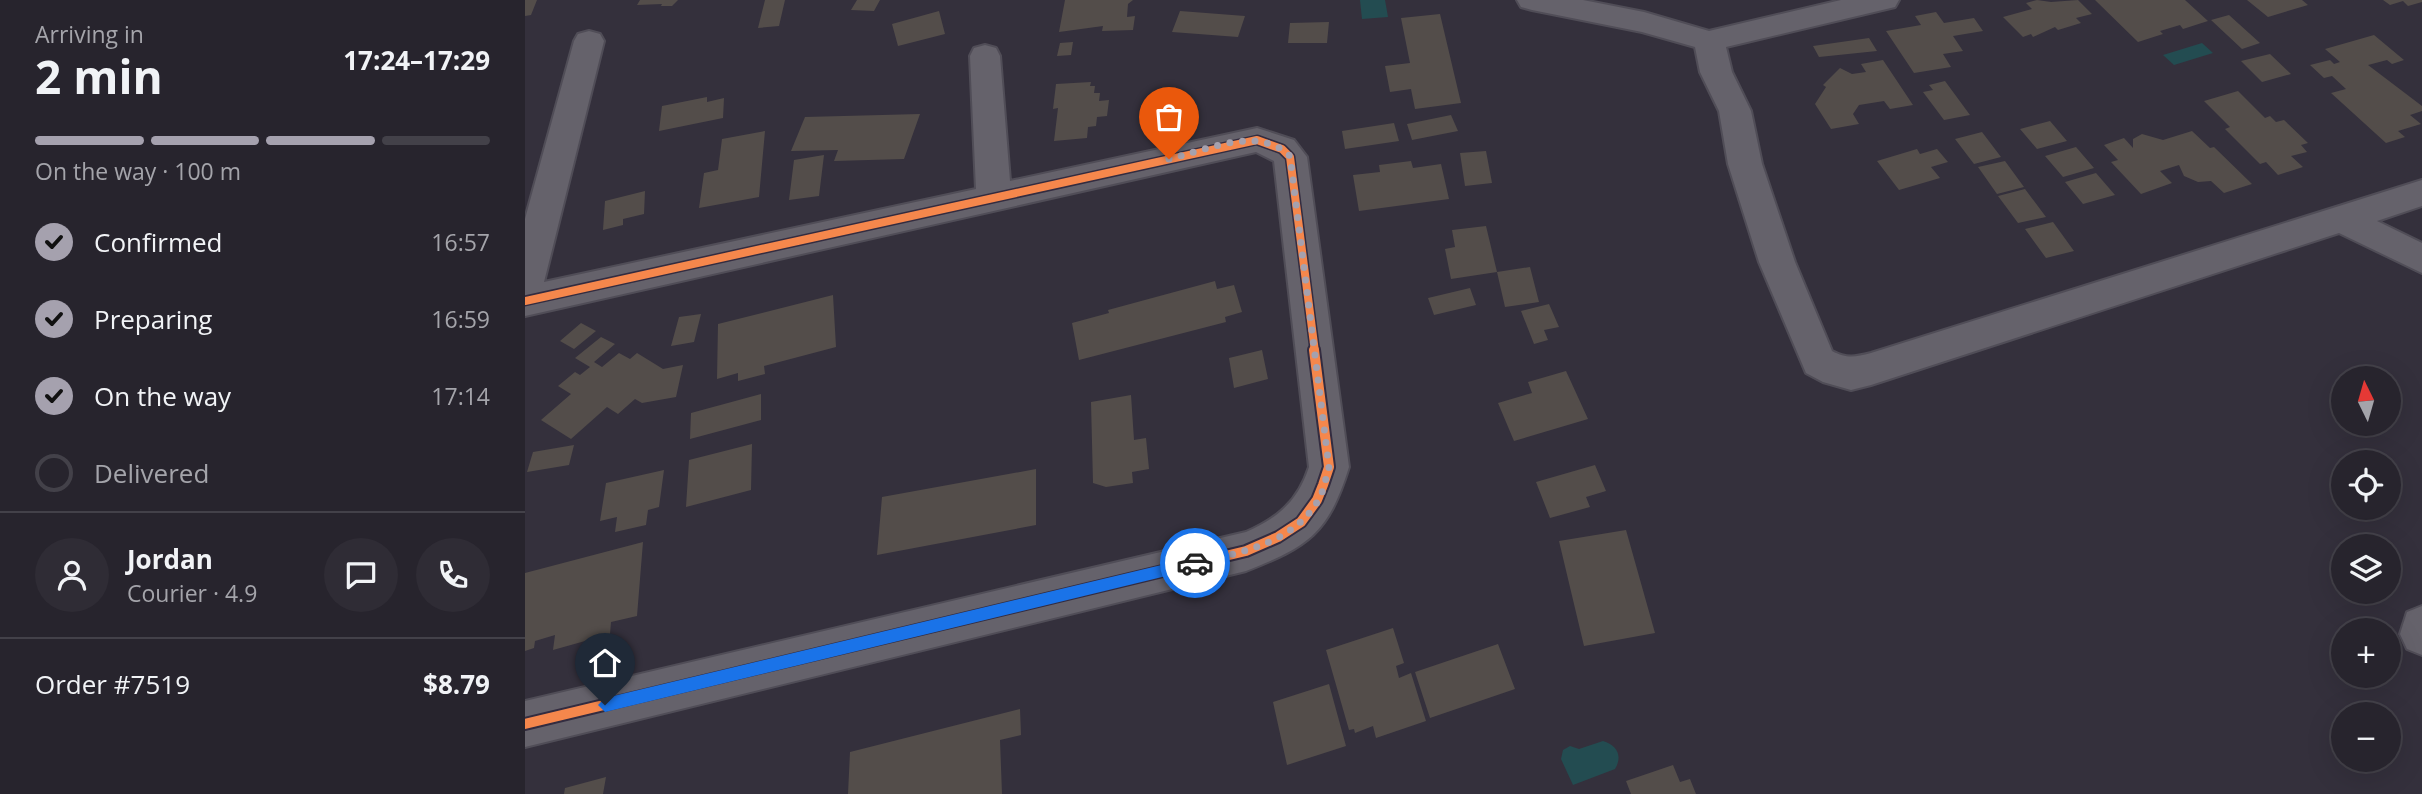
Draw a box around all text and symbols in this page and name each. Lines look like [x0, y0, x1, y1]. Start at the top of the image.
text: Arriving in [35, 18, 144, 50]
text: 17:24–17:29 [343, 42, 490, 78]
text: 2 min [35, 45, 163, 107]
pin [1139, 87, 1199, 159]
icon: bag [1150, 98, 1188, 136]
text: On the way · 100 m [35, 155, 241, 187]
icon: check [35, 223, 73, 261]
text: Confirmed [94, 224, 222, 260]
text: 16:57 [431, 226, 490, 258]
icon: check [35, 300, 73, 338]
text: Preparing [94, 301, 212, 337]
text: 16:59 [431, 303, 490, 335]
north arrow [2331, 366, 2401, 436]
map controls [2331, 366, 2401, 772]
icon: check [35, 377, 73, 415]
text: On the way [94, 378, 231, 414]
text: 17:14 [431, 380, 490, 412]
button: locate [2331, 450, 2401, 520]
text: Delivered [94, 455, 209, 491]
courier [1160, 528, 1230, 598]
button: layers [2331, 534, 2401, 604]
button: person [35, 538, 109, 612]
button: chat [324, 538, 398, 612]
button: phone [416, 538, 490, 612]
text: Jordan [127, 541, 213, 577]
icon: car [1176, 544, 1214, 582]
text: Courier · 4.9 [127, 577, 257, 609]
button: + [2331, 618, 2401, 688]
pin [575, 633, 635, 705]
icon: home [586, 644, 624, 682]
text: Order #7519 [35, 666, 190, 702]
text: $8.79 [423, 666, 490, 702]
button: − [2331, 702, 2401, 772]

